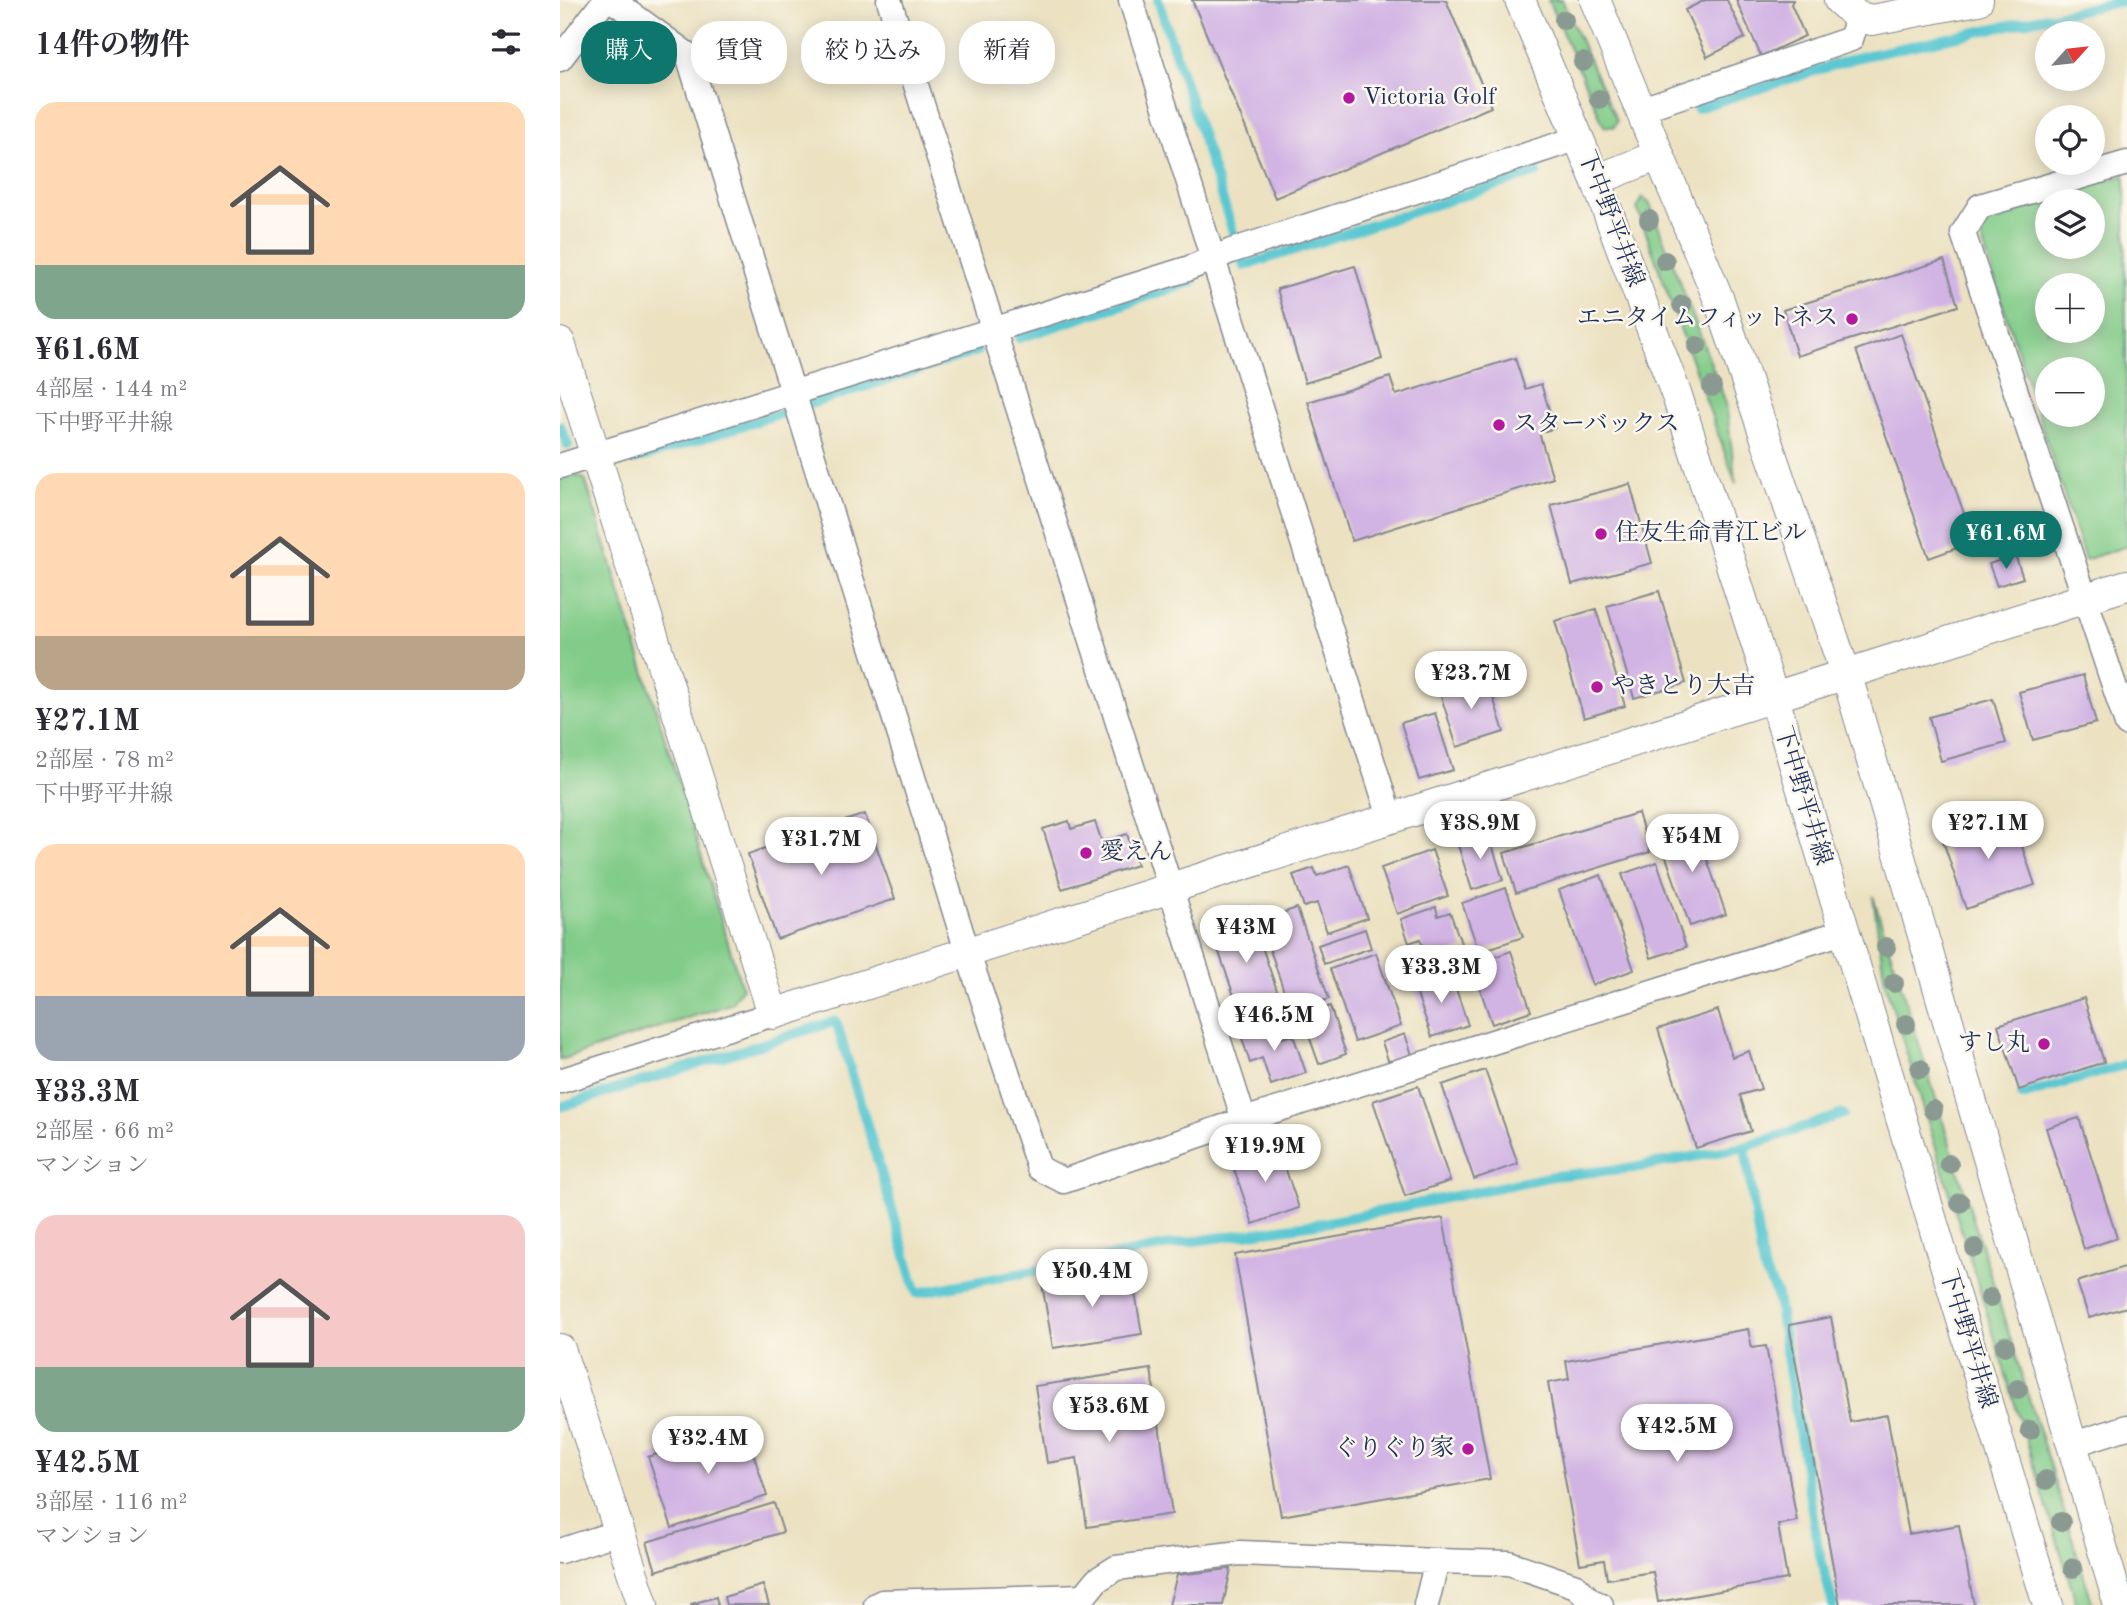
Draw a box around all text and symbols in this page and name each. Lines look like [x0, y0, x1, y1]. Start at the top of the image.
chip: 購入 [581, 21, 677, 84]
chip: 賃貸 [691, 21, 787, 84]
chip: 絞り込み [801, 21, 945, 84]
chip: 新着 [959, 21, 1055, 84]
north arrow [2035, 21, 2105, 91]
map controls [2035, 21, 2105, 427]
icon: filters [487, 23, 525, 61]
text: 14件の物件 [35, 31, 190, 61]
place label: Victoria Golf [1363, 86, 1497, 110]
marker: Victoria Golf [1341, 90, 1357, 106]
button: locate [2035, 105, 2105, 175]
street label: 下中野平井線 [1573, 146, 1650, 291]
icon: home [217, 147, 343, 273]
button: layers [2035, 189, 2105, 259]
button: + [2035, 273, 2105, 343]
place label: エニタイムフィットネス [1577, 305, 1838, 331]
marker: エニタイムフィットネス [1844, 311, 1860, 327]
text: ¥61.6M [35, 336, 140, 366]
button: − [2035, 357, 2105, 427]
text: 4部屋 · 144 m² [35, 378, 187, 401]
text: 下中野平井線 [35, 412, 173, 435]
place label: スターバックス [1513, 412, 1680, 437]
marker: スターバックス [1491, 417, 1507, 433]
pin: ¥61.6M [1949, 512, 2063, 571]
icon: home [217, 518, 343, 644]
place label: 住友生命青江ビル [1615, 519, 1807, 546]
text: ¥61.6M [1966, 522, 2046, 545]
marker: 住友生命青江ビル [1593, 526, 1609, 542]
pin: ¥23.7M [1414, 652, 1528, 711]
text: ¥23.7M [1431, 662, 1511, 685]
place label: やきとり大吉 [1611, 672, 1755, 699]
marker: やきとり大吉 [1589, 679, 1605, 695]
text: ¥27.1M [35, 707, 140, 737]
street label: 下中野平井線 [1769, 723, 1837, 868]
text: 2部屋 · 78 m² [35, 749, 174, 772]
text: 下中野平井線 [35, 783, 173, 806]
pin: ¥38.9M [1423, 802, 1537, 861]
pin: ¥27.1M [1931, 802, 2045, 861]
text: ¥38.9M [1440, 812, 1520, 835]
text: ¥27.1M [1948, 812, 2028, 835]
pin: ¥54M [1651, 814, 1733, 874]
pin: ¥31.7M [764, 818, 878, 877]
text: ¥54M [1662, 825, 1722, 848]
text: ¥31.7M [781, 828, 861, 851]
place label: 愛えん [1100, 838, 1172, 865]
marker: 愛えん [1078, 845, 1094, 861]
icon: home [217, 889, 343, 1015]
pin: ¥43M [1205, 906, 1287, 965]
text: ¥43M [1216, 916, 1276, 939]
pin: ¥33.3M [1384, 946, 1498, 1005]
text: ¥33.3M [1401, 956, 1481, 979]
pin: ¥46.5M [1217, 993, 1331, 1053]
text: ¥46.5M [1234, 1004, 1314, 1027]
place label: すし丸 [1958, 1029, 2030, 1056]
marker: すし丸 [2036, 1036, 2052, 1052]
text: ¥33.3M [35, 1078, 140, 1108]
text: 2部屋 · 66 m² [35, 1120, 174, 1143]
pin: ¥19.9M [1208, 1124, 1322, 1184]
text: ¥19.9M [1225, 1135, 1305, 1158]
text: マンション [35, 1154, 149, 1177]
pin: ¥50.4M [1035, 1250, 1149, 1309]
icon: home [217, 1260, 343, 1386]
text: ¥50.4M [1052, 1260, 1132, 1283]
street label: 下中野平井線 [1934, 1266, 2002, 1411]
pin: ¥53.6M [1052, 1384, 1166, 1444]
text: ¥53.6M [1069, 1395, 1149, 1418]
pin: ¥42.5M [1620, 1404, 1734, 1464]
text: ¥42.5M [1637, 1415, 1717, 1438]
pin: ¥32.4M [651, 1416, 765, 1476]
text: ¥32.4M [668, 1427, 748, 1450]
place label: ぐりぐり家 [1334, 1434, 1454, 1461]
marker: ぐりぐり家 [1460, 1441, 1476, 1457]
text: ¥42.5M [35, 1449, 140, 1479]
text: 3部屋 · 116 m² [35, 1491, 187, 1514]
text: マンション [35, 1525, 149, 1548]

